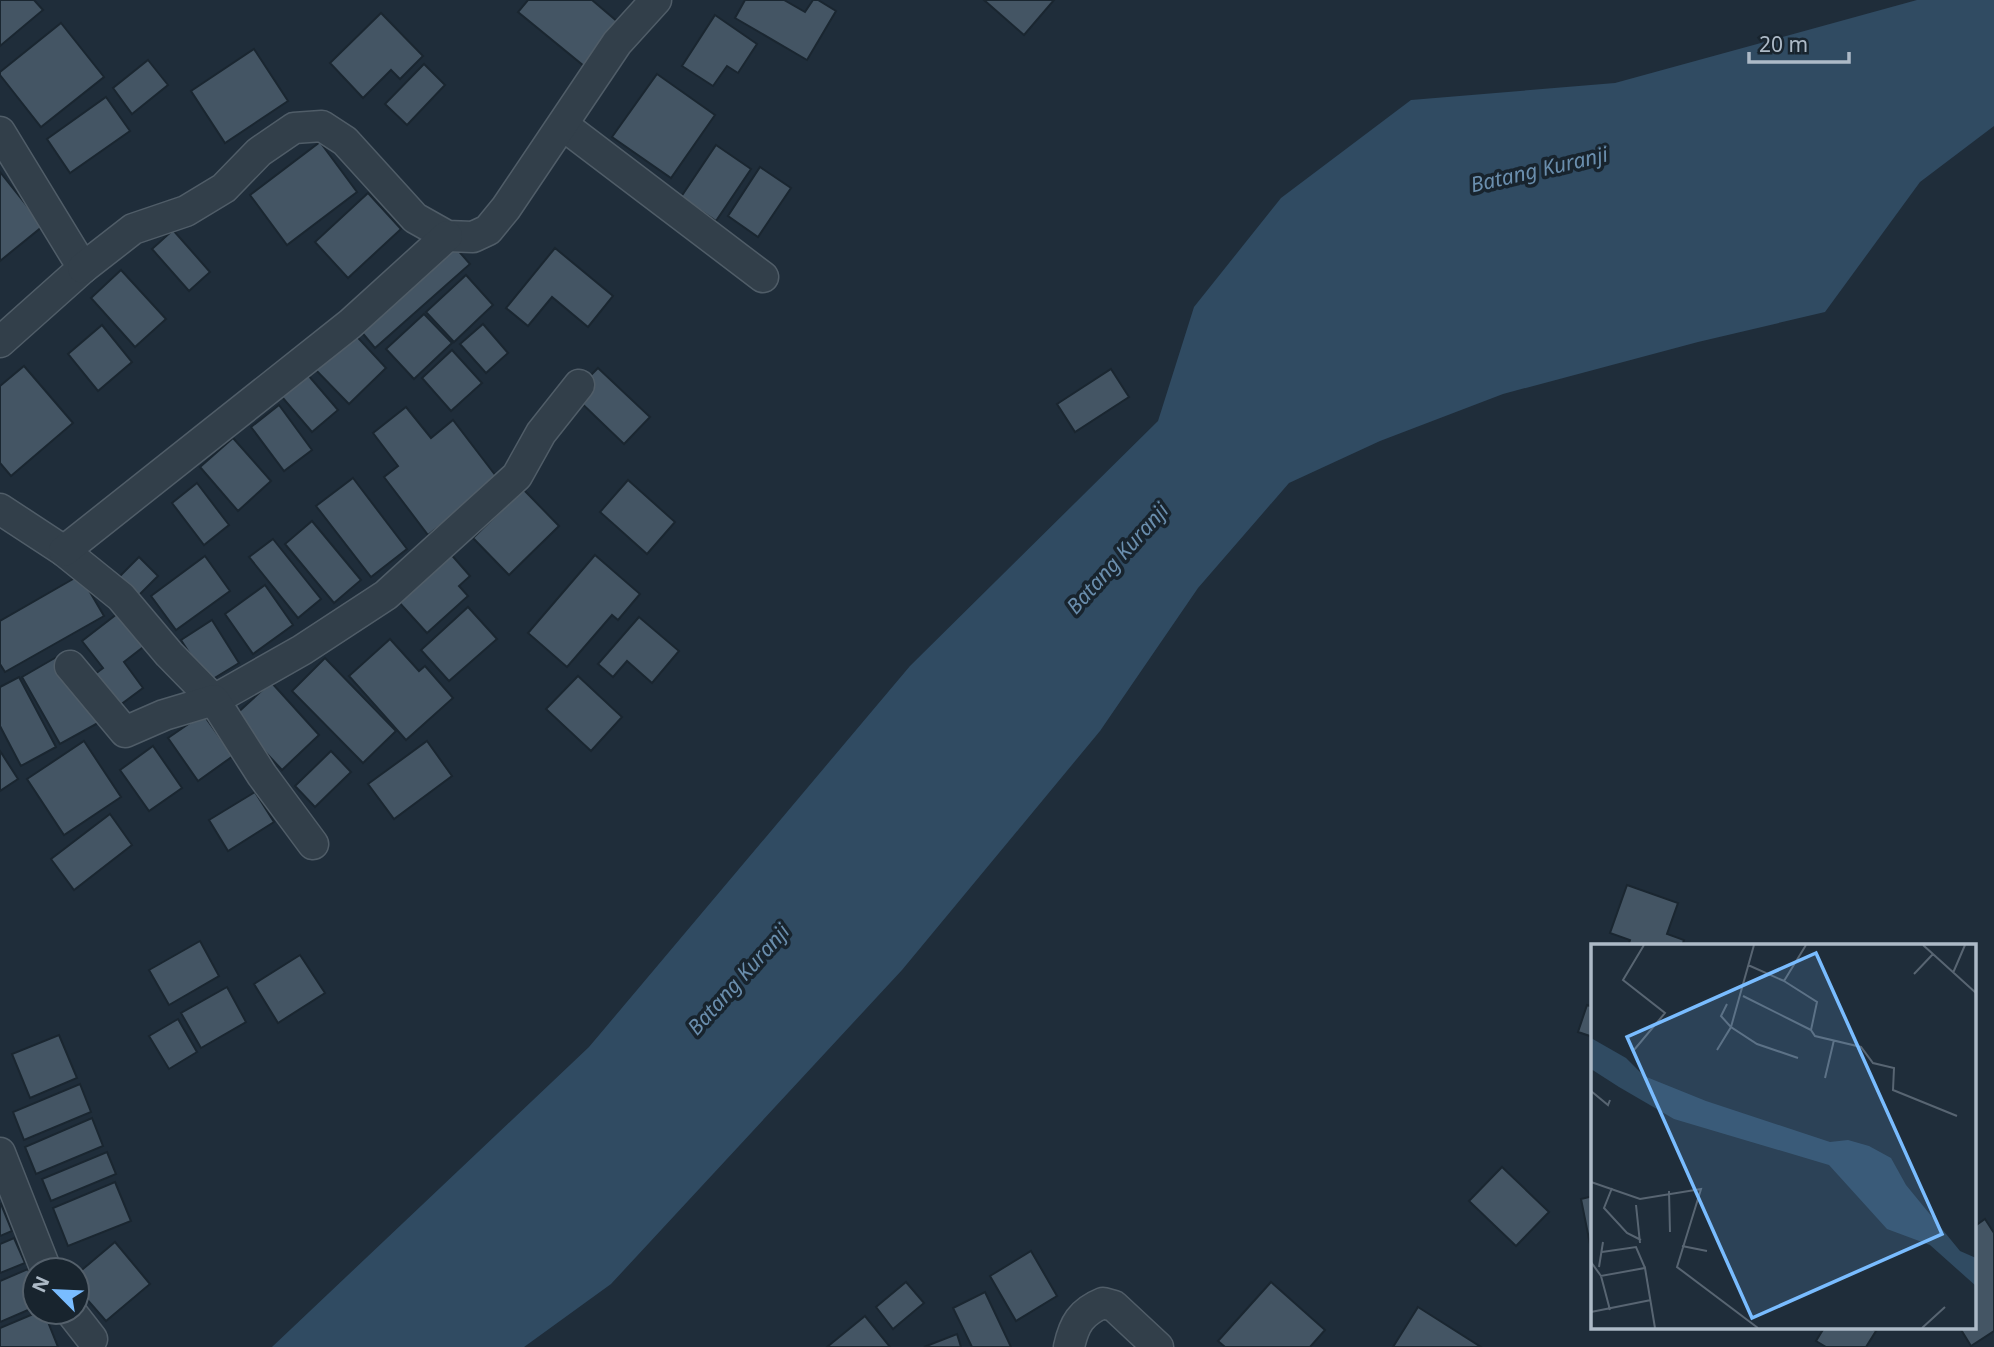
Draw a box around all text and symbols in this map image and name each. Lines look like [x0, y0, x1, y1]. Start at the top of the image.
scale bar [1749, 21, 1849, 65]
text: 20 m [1759, 30, 1808, 58]
water label: Batang Kuranji [1468, 139, 1611, 198]
water label: Batang Kuranji [1060, 496, 1175, 619]
water label: Batang Kuranji [681, 917, 796, 1040]
inset map [1591, 944, 1976, 1330]
north arrow [21, 1256, 91, 1326]
text: N [25, 1272, 55, 1296]

